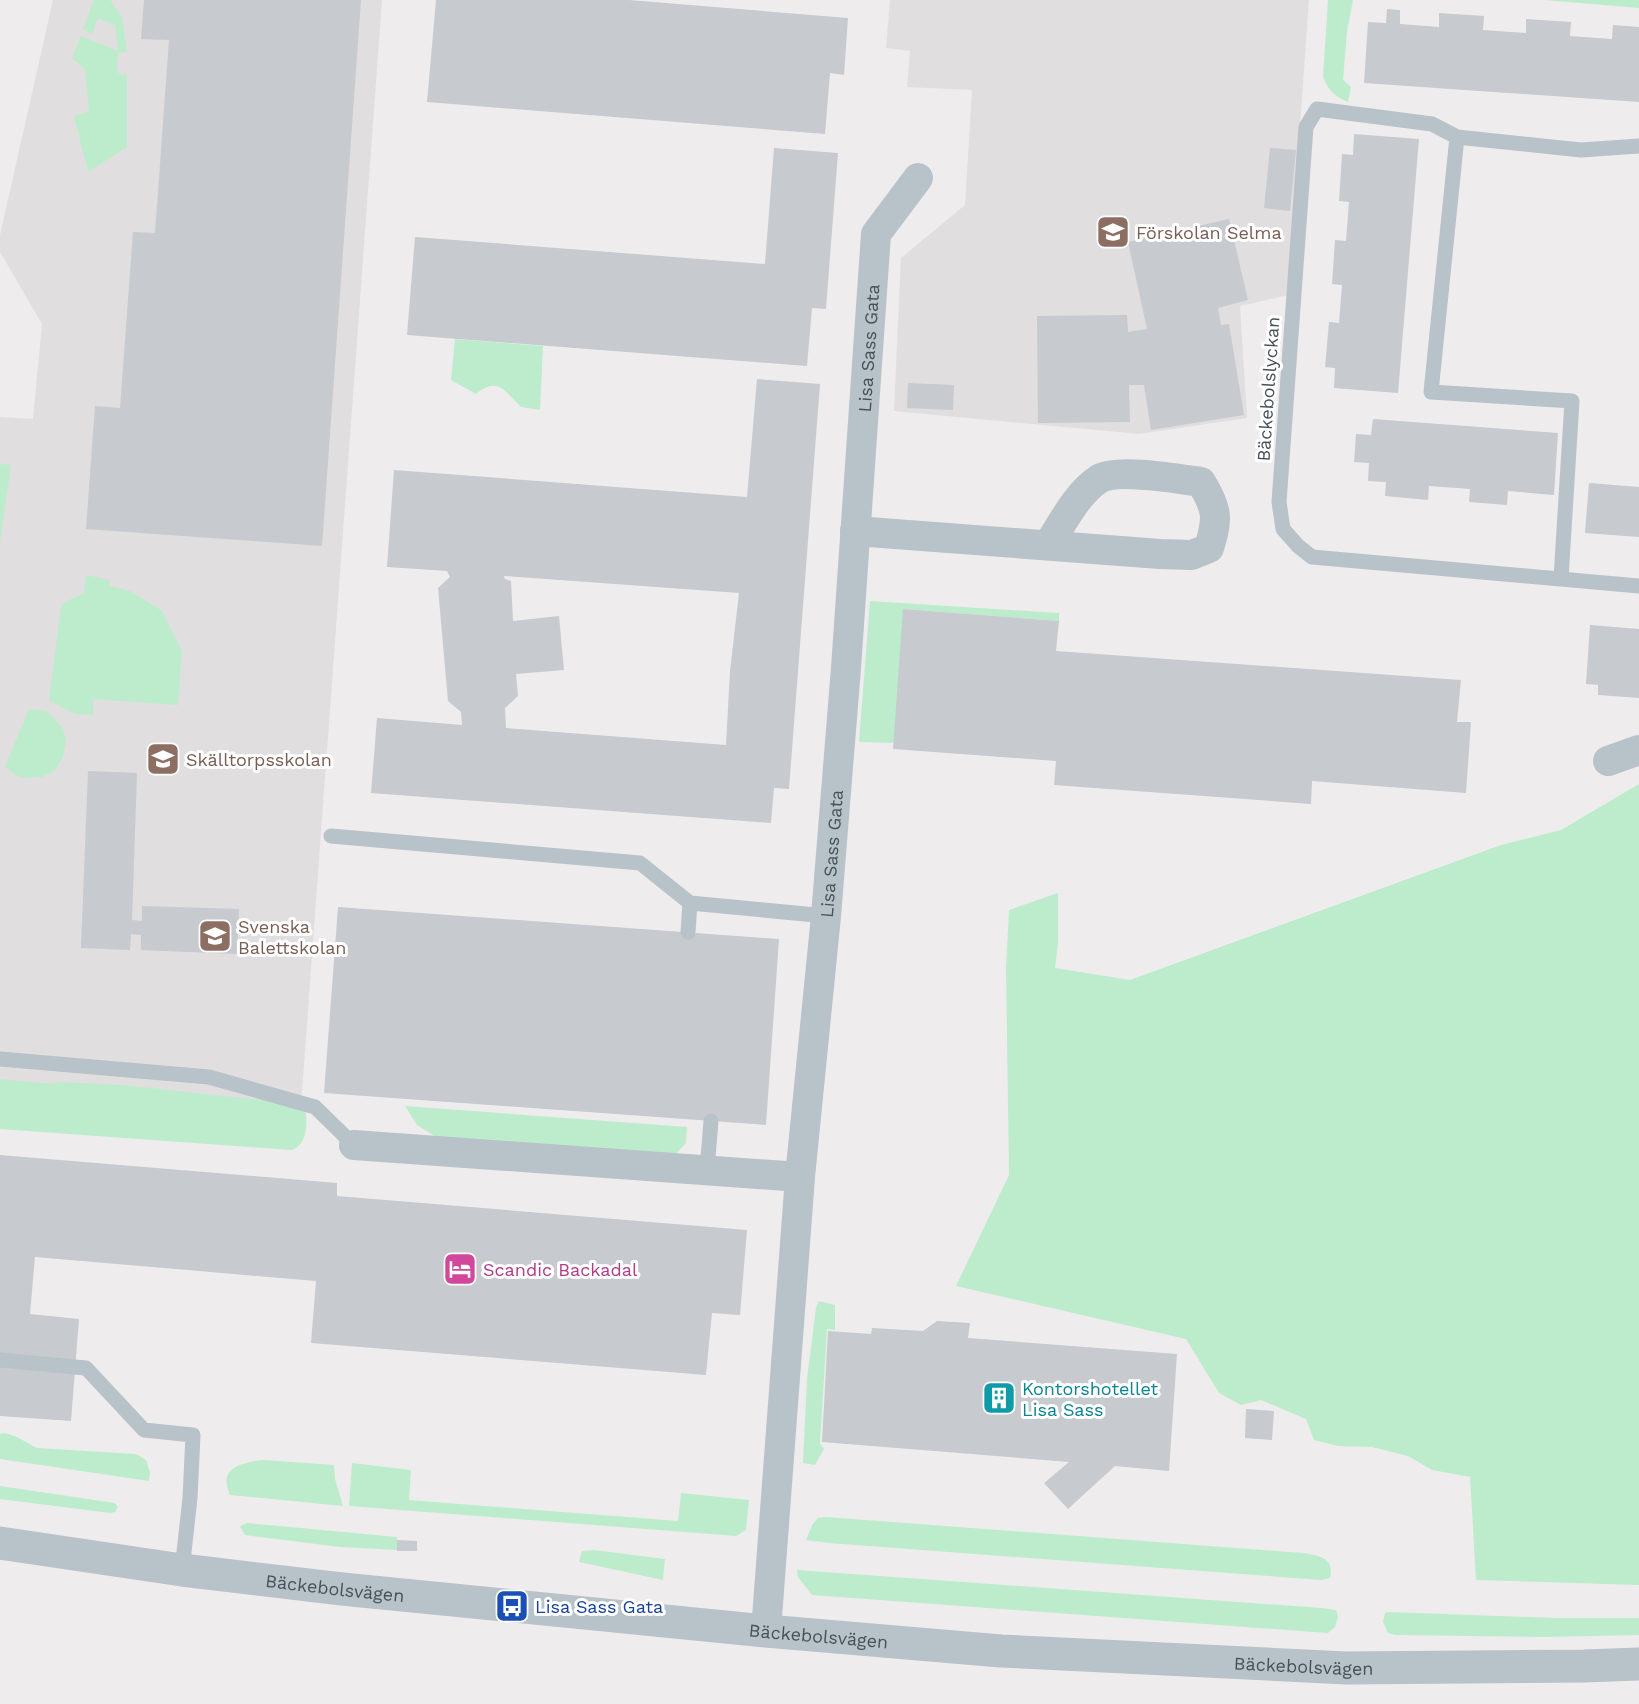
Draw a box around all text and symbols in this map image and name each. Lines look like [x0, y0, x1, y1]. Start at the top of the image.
school or university icon: Förskolan Selma [1095, 214, 1131, 250]
place label: Förskolan Selma [1136, 222, 1282, 243]
street label: Lisa Sass Gata [853, 283, 883, 413]
street label: Bäckebolslyckan [1252, 316, 1284, 462]
school or university icon: Skälltorpsskolan [145, 741, 181, 777]
place label: Skälltorpsskolan [186, 749, 332, 770]
street label: Lisa Sass Gata [815, 789, 847, 919]
place label: Svenska Balettskolan [238, 916, 347, 958]
school or university icon: Svenska Balettskolan [197, 918, 233, 954]
hotel icon: Scandic Backadal [442, 1251, 478, 1287]
place label: Scandic Backadal [483, 1259, 638, 1280]
place label: Kontorshotellet Lisa Sass [1022, 1378, 1159, 1420]
building icon: Kontorshotellet Lisa Sass [981, 1380, 1017, 1416]
street label: Bäckebolsvägen [264, 1569, 405, 1606]
bus stop icon: Lisa Sass Gata [494, 1588, 530, 1624]
place label: Lisa Sass Gata [535, 1596, 663, 1617]
street label: Bäckebolsvägen [748, 1619, 889, 1652]
street label: Bäckebolsvägen [1233, 1652, 1373, 1679]

